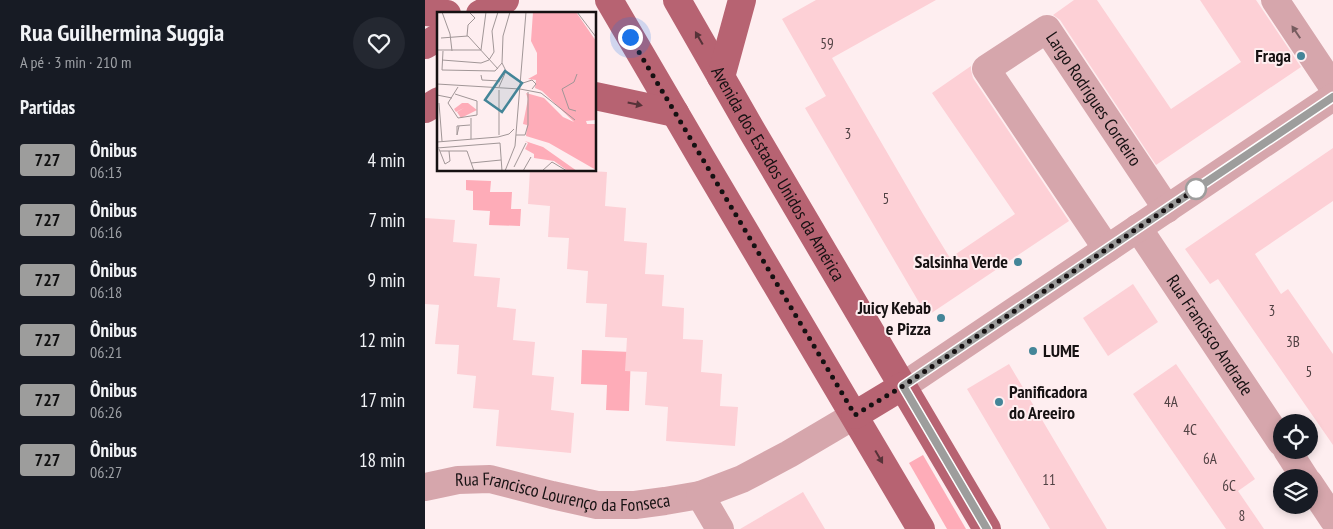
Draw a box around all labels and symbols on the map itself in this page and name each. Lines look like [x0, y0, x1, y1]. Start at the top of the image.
inset map [437, 12, 596, 171]
your location [618, 25, 643, 50]
one-way arrow [1291, 25, 1301, 39]
street label: Largo Rodrigues Cordeiro [1041, 27, 1147, 170]
one-way arrow [694, 32, 703, 45]
house number: 59 [820, 34, 834, 53]
place label: Fraga [1255, 44, 1291, 67]
marker: Fraga [1295, 50, 1307, 62]
street label: Avenida dos Estados Unidos da América [706, 62, 850, 285]
one-way arrow [627, 101, 643, 109]
house number: 3 [845, 124, 851, 143]
unlabelled marker [1185, 178, 1207, 200]
house number: 5 [883, 189, 889, 208]
place label: Salsinha Verde [914, 250, 1008, 273]
marker: Salsinha Verde [1012, 256, 1024, 268]
street label: Rua Francisco Andrade [1162, 270, 1259, 400]
place label: Juicy Kebab e Pizza [857, 296, 931, 340]
house number: 3 [1269, 301, 1275, 320]
marker: Juicy Kebab e Pizza [935, 312, 947, 324]
house number: 3B [1286, 332, 1300, 351]
place label: LUME [1043, 339, 1080, 362]
marker: LUME [1027, 345, 1039, 357]
house number: 5 [1306, 362, 1312, 381]
place label: Panificadora do Areeiro [1009, 380, 1087, 424]
house number: 4A [1164, 392, 1179, 411]
marker: Panificadora do Areeiro [993, 396, 1005, 408]
house number: 4C [1183, 420, 1197, 439]
house number: 6A [1203, 449, 1218, 468]
one-way arrow [875, 451, 884, 464]
street label: Rua Francisco Lourenço da Fonseca [455, 467, 672, 516]
house number: 11 [1042, 470, 1056, 489]
house number: 6C [1222, 476, 1236, 495]
house number: 8 [1239, 506, 1245, 525]

